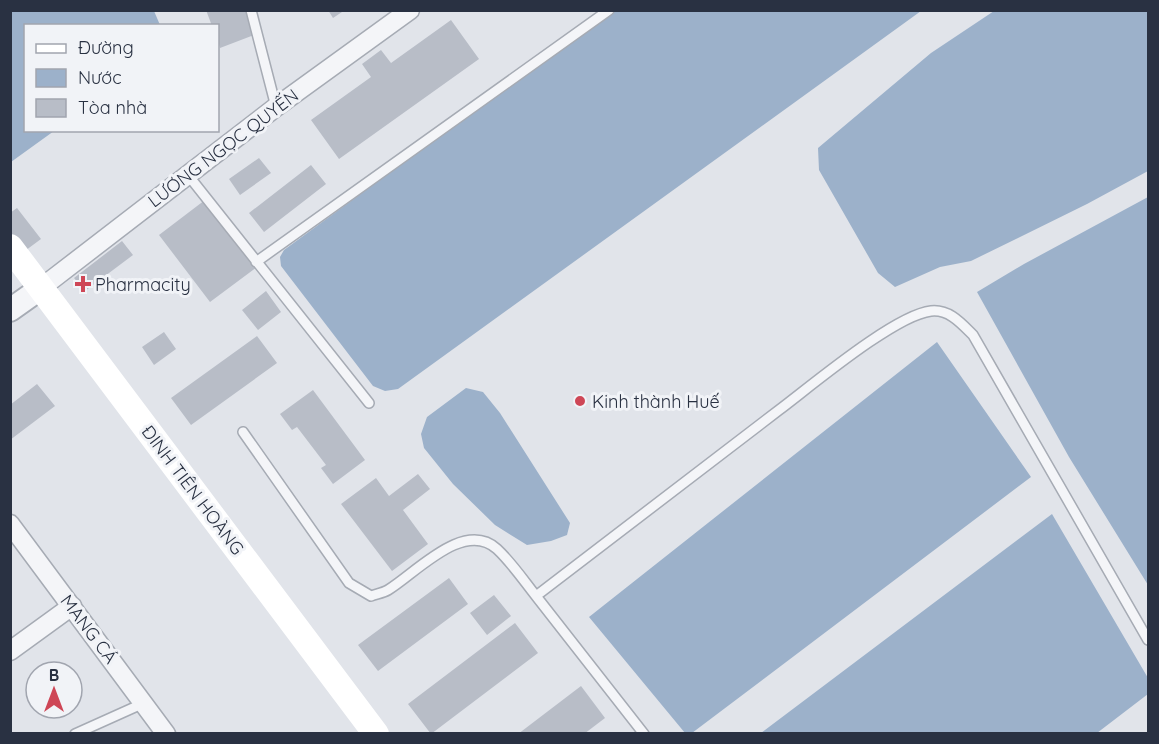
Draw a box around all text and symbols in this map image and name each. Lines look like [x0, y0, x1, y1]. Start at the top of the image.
legend [24, 24, 219, 132]
text: Đường [78, 36, 134, 59]
text: Nước [78, 66, 122, 89]
street label: LƯƠNG NGỌC QUYẾN [143, 84, 303, 212]
text: Tòa nhà [78, 96, 147, 119]
place label: Pharmacity [95, 273, 191, 296]
marker: Pharmacity [76, 277, 90, 291]
place label: Kinh thành Huế [592, 390, 720, 413]
marker: Kinh thành Huế [573, 394, 587, 408]
street label: ĐINH TIÊN HOÀNG [137, 421, 249, 559]
street label: MANG CÁ [56, 590, 123, 668]
north arrow [24, 660, 84, 720]
text: B [49, 665, 59, 685]

